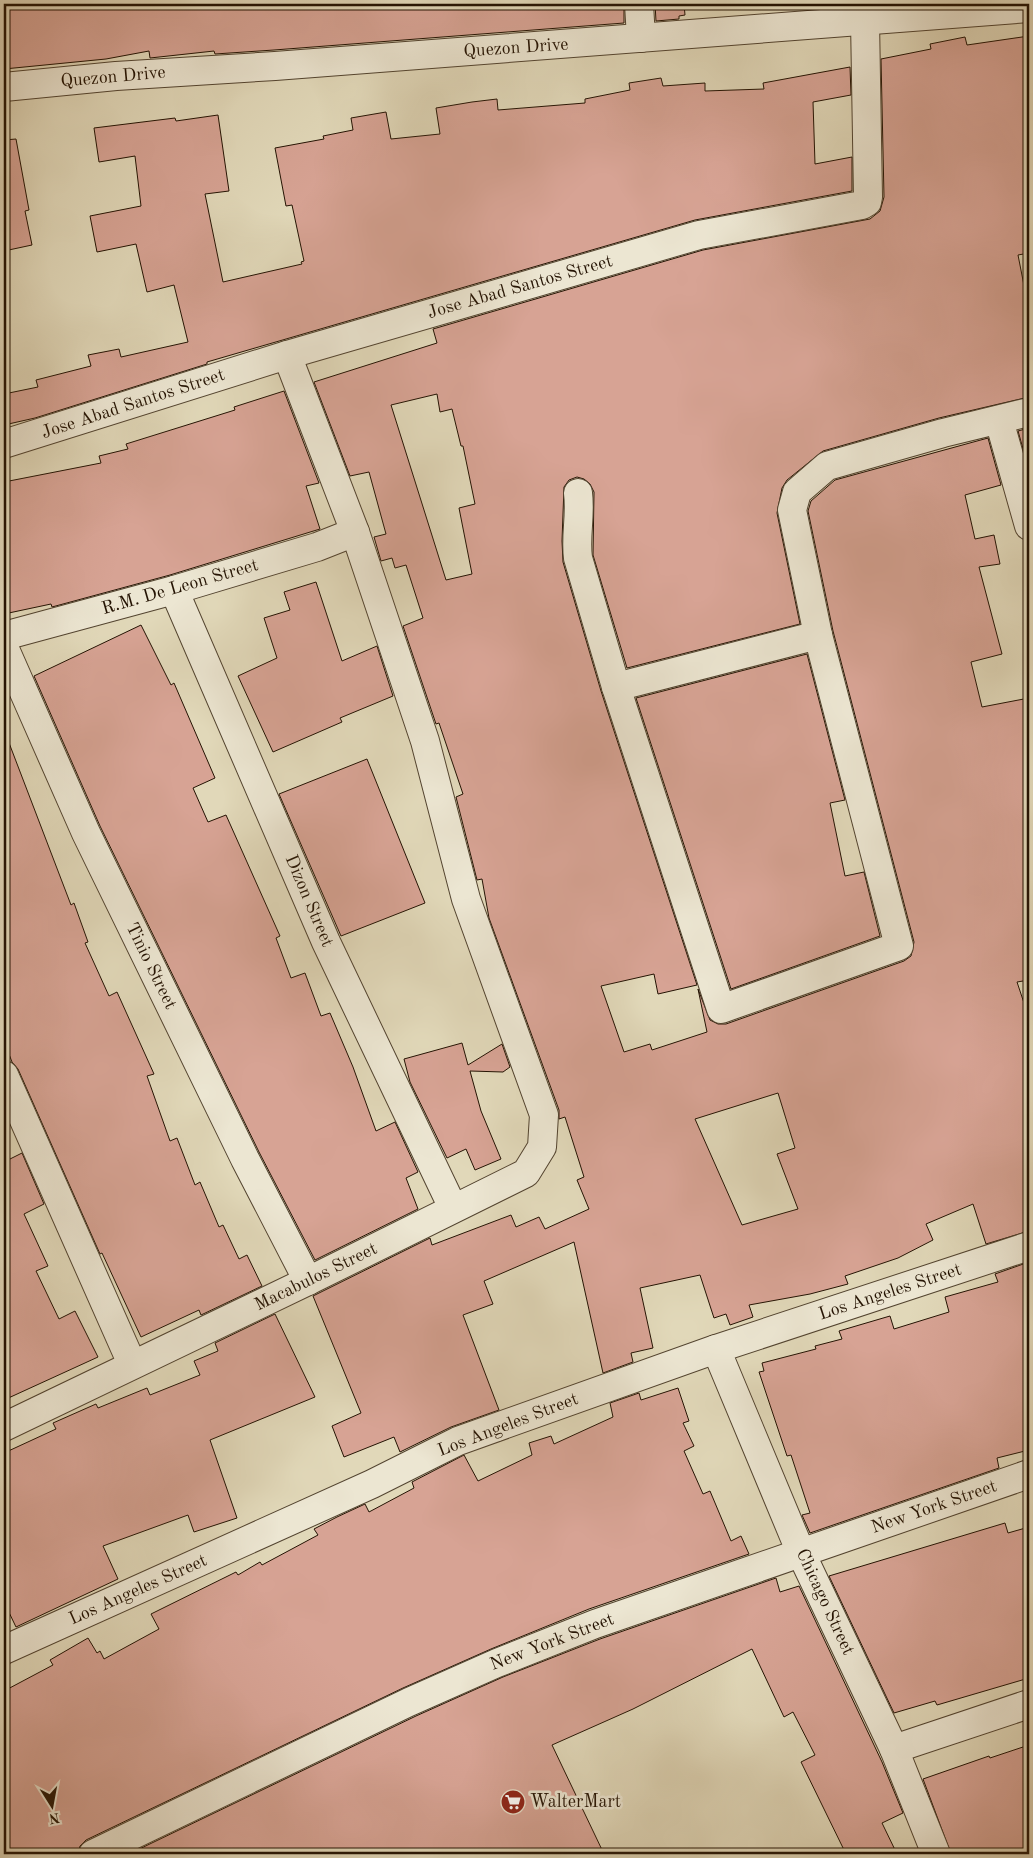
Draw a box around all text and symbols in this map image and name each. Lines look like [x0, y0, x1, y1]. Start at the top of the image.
street label: Quezon Drive [463, 35, 569, 61]
street label: Quezon Drive [60, 63, 166, 91]
street label: Jose Abad Santos Street [425, 252, 615, 322]
street label: Jose Abad Santos Street [39, 366, 227, 442]
street label: R.M. De Leon Street [100, 556, 260, 618]
street label: Dizon Street [282, 852, 336, 950]
street label: Tinio Street [122, 920, 180, 1012]
street label: Macabulos Street [252, 1240, 380, 1314]
street label: Los Angeles Street [816, 1260, 964, 1324]
street label: Los Angeles Street [435, 1390, 581, 1460]
street label: New York Street [869, 1477, 999, 1537]
street label: Chicago Street [793, 1546, 857, 1658]
street label: Los Angeles Street [66, 1551, 210, 1629]
street label: New York Street [487, 1610, 617, 1674]
north arrow [28, 1780, 78, 1830]
supermarket icon: WalterMart [500, 1789, 526, 1815]
place label: WalterMart [530, 1793, 621, 1811]
text: N [47, 1810, 61, 1826]

